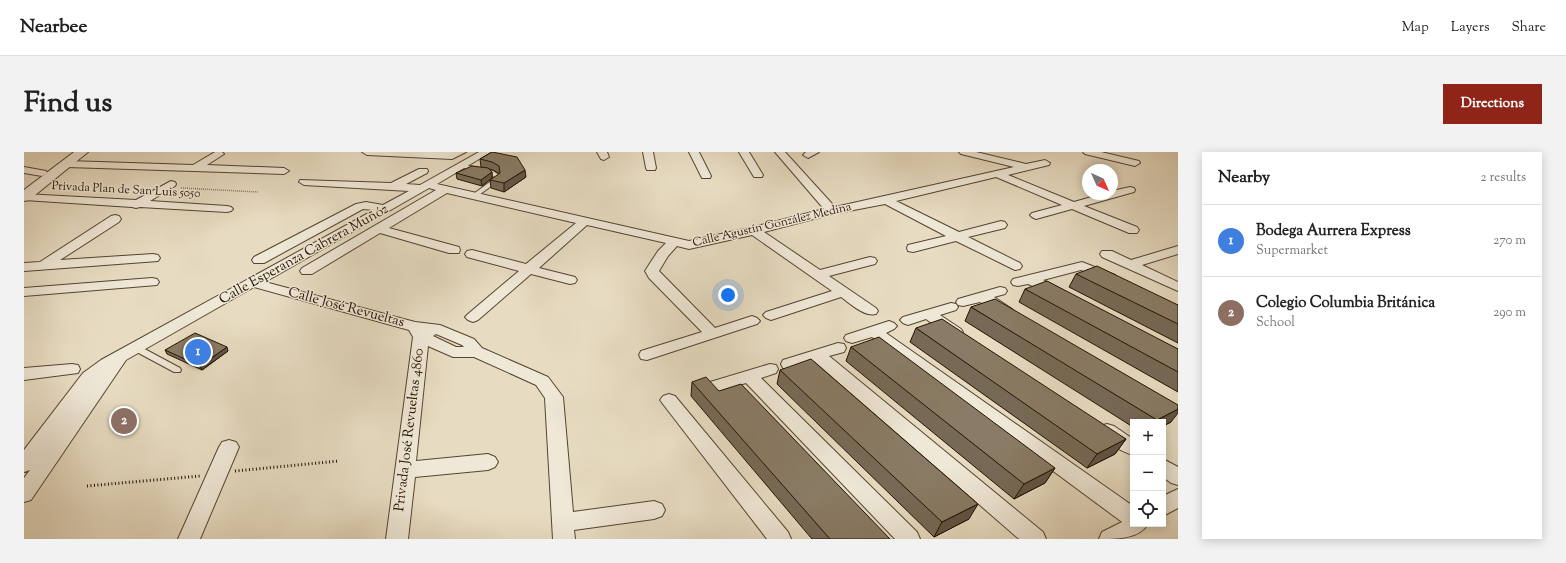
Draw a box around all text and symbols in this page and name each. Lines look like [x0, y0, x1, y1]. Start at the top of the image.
text: Nearbee [20, 14, 87, 41]
text: Map [1402, 18, 1429, 38]
text: Layers [1451, 18, 1489, 38]
text: Share [1511, 18, 1546, 38]
text: Find us [24, 84, 112, 124]
button: Directions [1443, 84, 1542, 124]
north arrow [1082, 164, 1118, 200]
text: Nearby [1218, 166, 1270, 190]
text: 2 results [1481, 169, 1526, 187]
street label: Privada Plan de San Luis 5050 [51, 177, 201, 203]
street label: Calle Agustín González Medina [691, 198, 854, 252]
street label: Calle Esperanza Cabrera Muñóz [216, 200, 392, 310]
text: Bodega Aurrera Express [1256, 221, 1411, 242]
text: 1 [1229, 232, 1233, 250]
text: 270 m [1493, 232, 1526, 250]
text: Supermarket [1256, 242, 1328, 260]
street label: Calle José Revueltas [286, 283, 406, 333]
your location [718, 285, 738, 305]
text: Colegio Columbia Británica [1256, 293, 1435, 314]
text: 2 [1228, 304, 1234, 322]
text: 290 m [1493, 304, 1526, 322]
text: School [1256, 314, 1295, 332]
pin: 1 [185, 337, 211, 367]
street label: Privada José Revueltas 4860 [390, 347, 430, 513]
pin: 2 [111, 406, 137, 436]
map controls [1130, 419, 1166, 527]
button: + [1130, 419, 1166, 455]
button: − [1130, 455, 1166, 491]
button: locate [1130, 491, 1166, 527]

